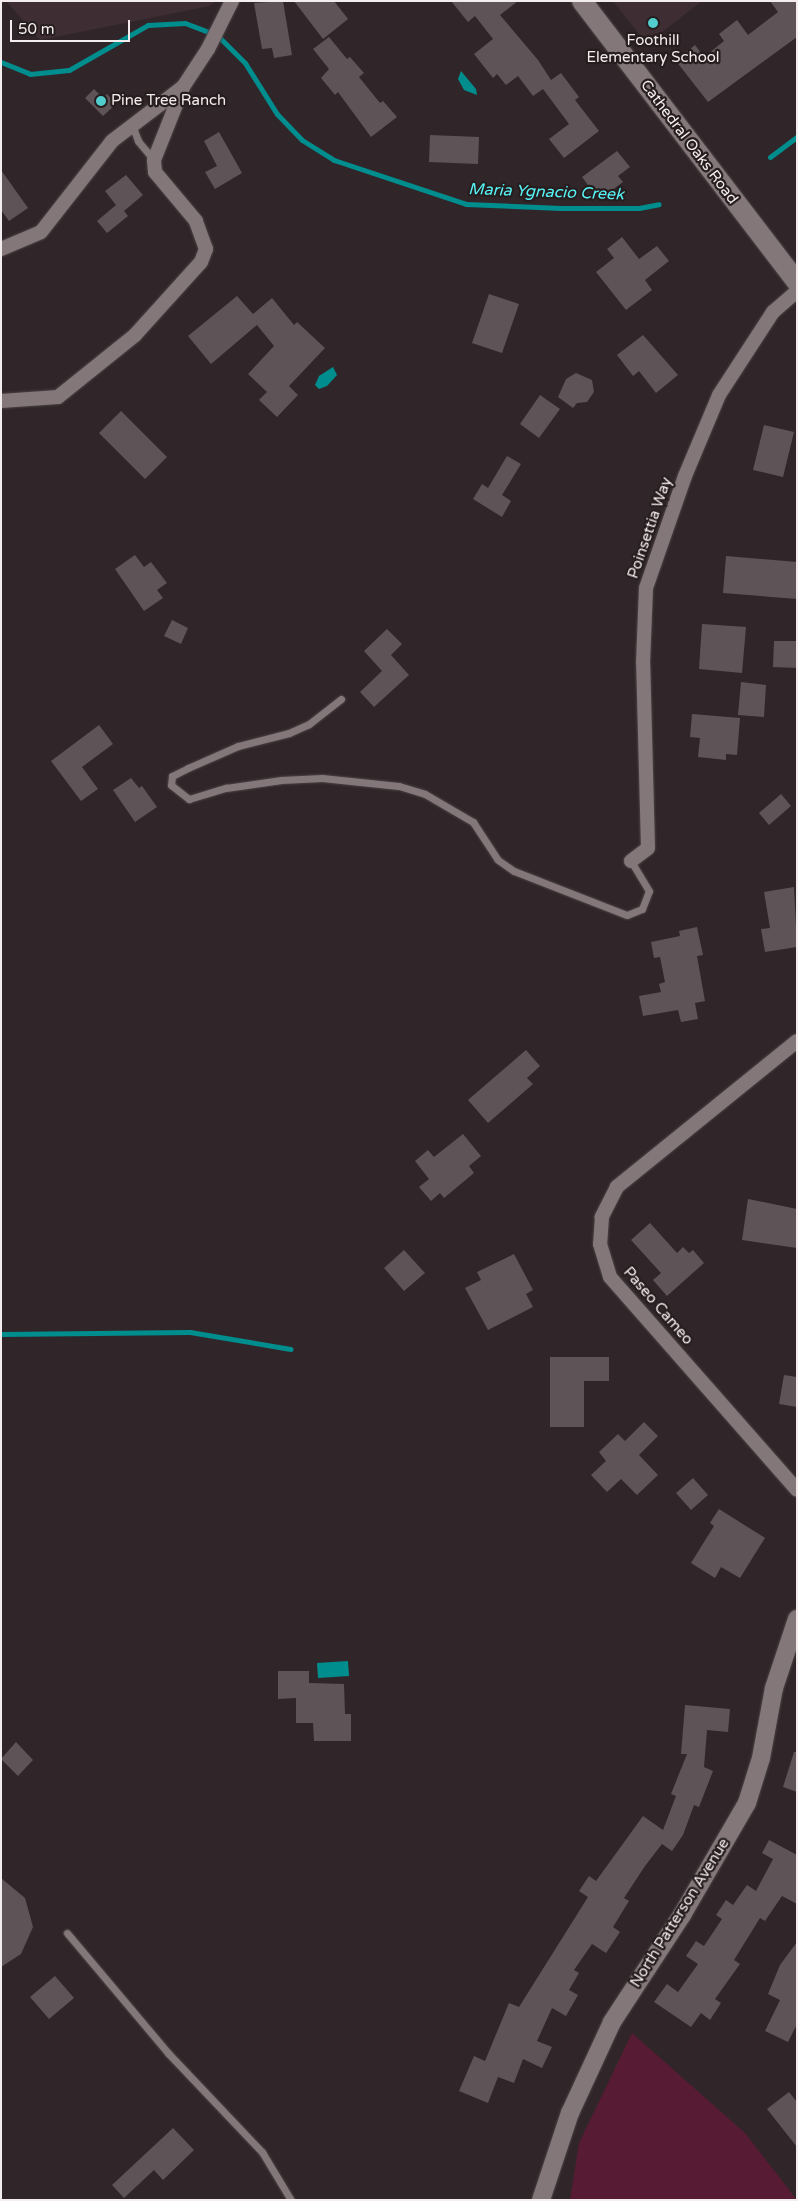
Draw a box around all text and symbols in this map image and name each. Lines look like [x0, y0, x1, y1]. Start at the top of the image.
scale bar [12, 10, 132, 42]
marker: Foothill Elementary School [647, 17, 659, 29]
text: 50 m [18, 20, 55, 38]
place label: Foothill Elementary School [586, 31, 720, 66]
street label: Cathedral Oaks Road [636, 76, 742, 208]
place label: Pine Tree Ranch [111, 92, 226, 110]
marker: Pine Tree Ranch [95, 95, 107, 107]
water label: Maria Ygnacio Creek [468, 180, 624, 204]
street label: Poinsettia Way [624, 475, 676, 581]
street label: Paseo Cameo [619, 1263, 697, 1349]
street label: North Patterson Avenue [627, 1835, 733, 1991]

